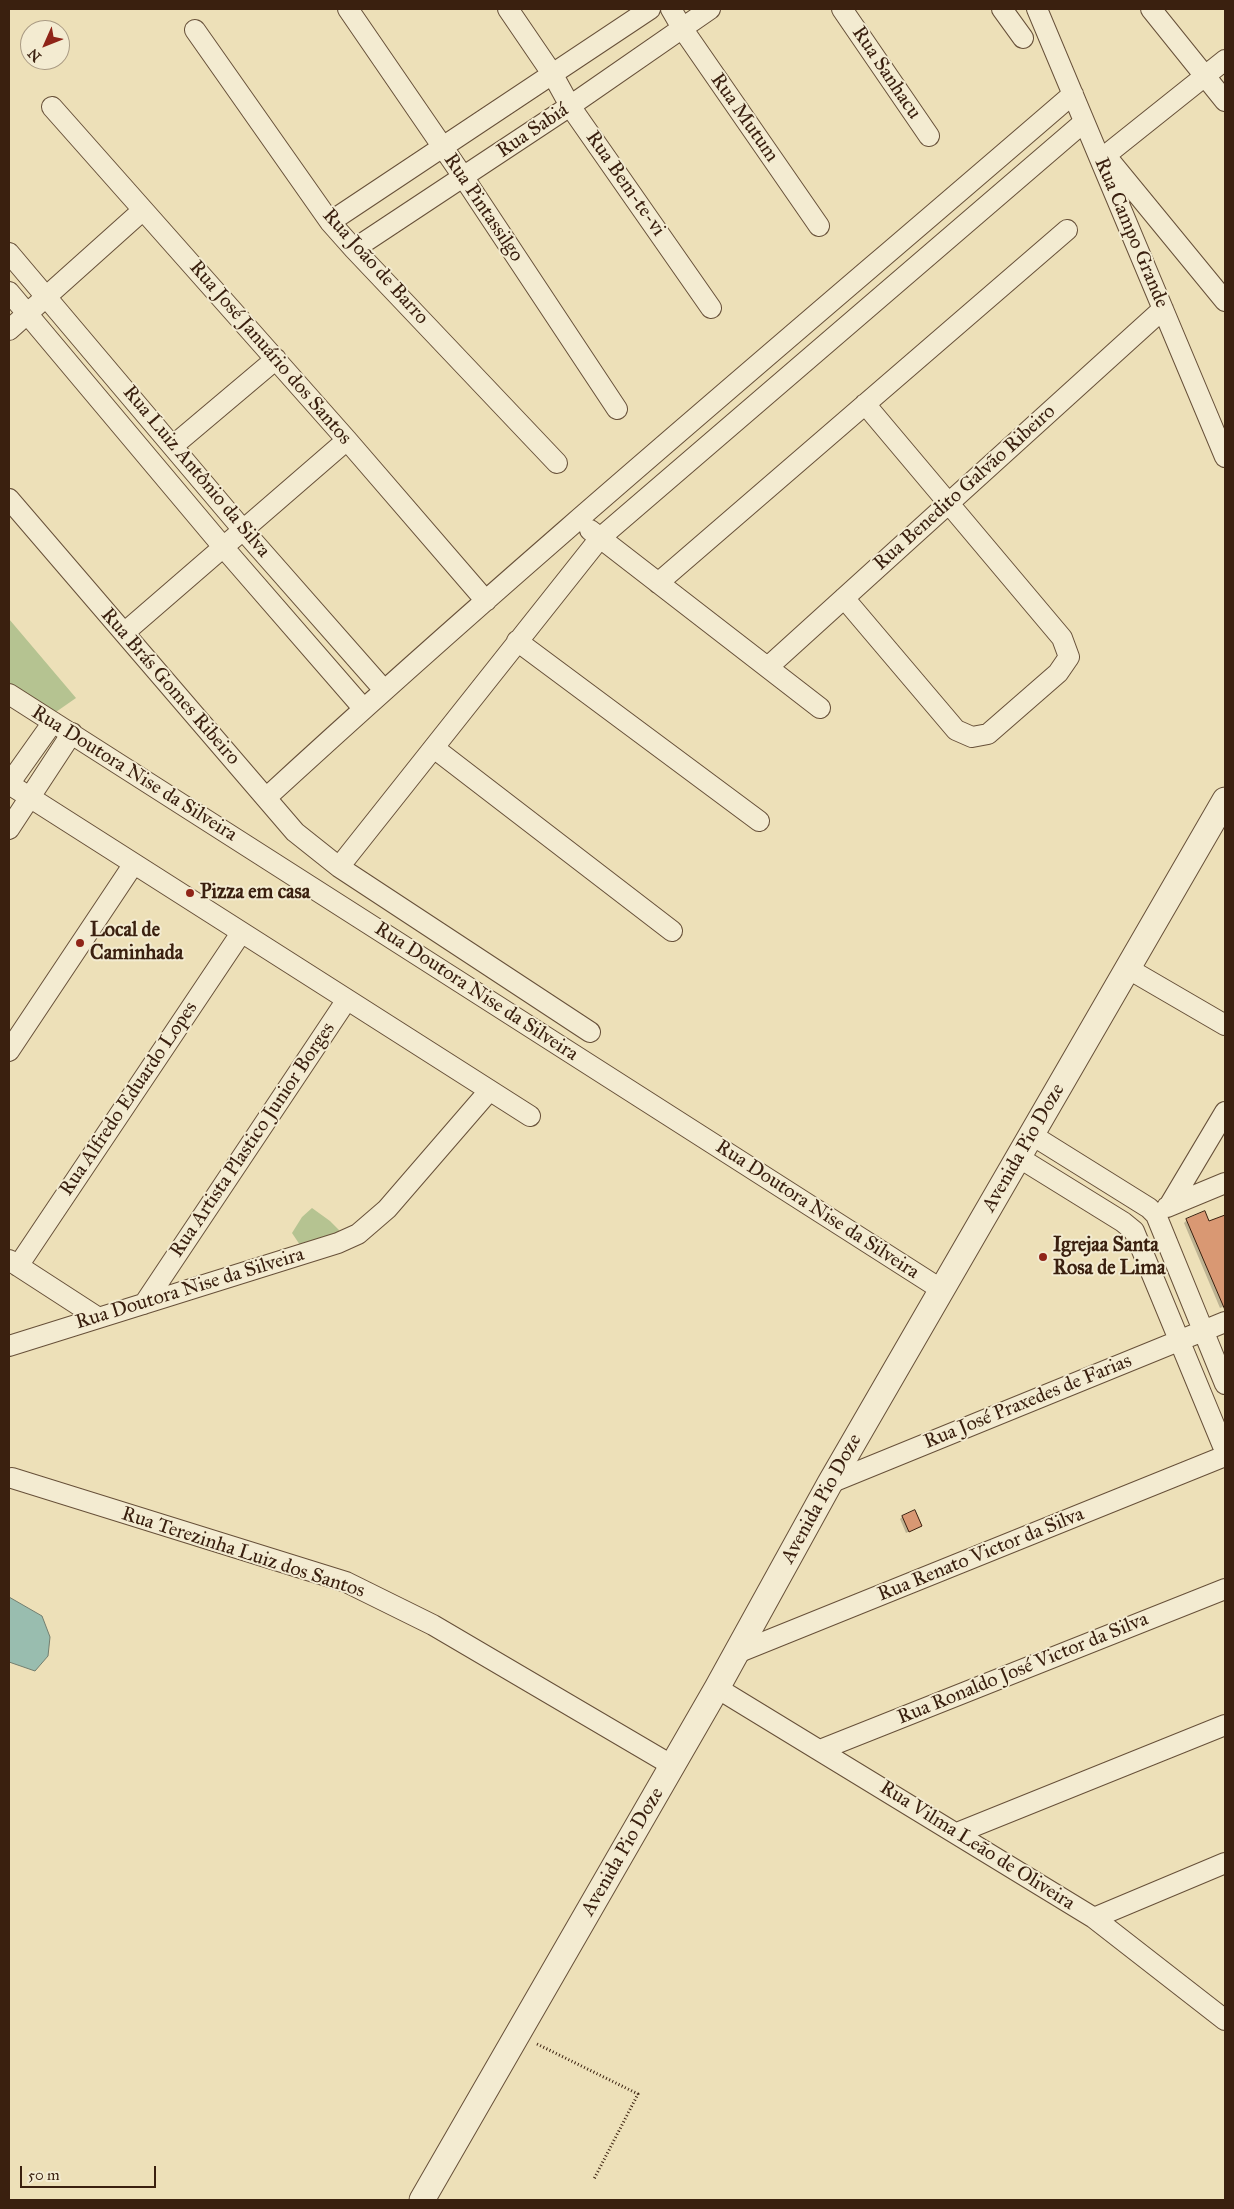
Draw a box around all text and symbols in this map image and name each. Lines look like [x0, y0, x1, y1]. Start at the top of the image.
north arrow [20, 20, 70, 70]
street label: Rua Sanhacu [846, 22, 926, 124]
text: N [24, 45, 45, 65]
street label: Rua Mutum [705, 69, 783, 167]
street label: Rua Sabiá [493, 98, 573, 164]
street label: Rua Bem-te-vi [580, 127, 670, 241]
street label: Rua Pintassilgo [438, 149, 528, 267]
street label: Rua Campo Grande [1089, 154, 1173, 312]
street label: Rua João de Barro [317, 204, 433, 330]
street label: Rua José Januário dos Santos [184, 256, 356, 450]
street label: Rua Luiz Antônio da Silva [117, 381, 275, 563]
street label: Rua Benedito Galvão Ribeiro [869, 400, 1061, 576]
street label: Rua Brás Gomes Ribeiro [95, 604, 245, 770]
street label: Rua Doutora Nise da Silveira [27, 701, 241, 847]
place label: Pizza em casa [200, 881, 310, 905]
marker: Pizza em casa [184, 887, 196, 899]
street label: Rua Doutora Nise da Silveira [370, 917, 582, 1067]
place label: Local de Caminhada [90, 919, 183, 966]
marker: Local de Caminhada [74, 937, 86, 949]
street label: Rua Alfredo Eduardo Lopes [55, 997, 203, 1201]
street label: Rua Artista Plastico Junior Borges [165, 1018, 341, 1262]
street label: Avenida Pio Doze [978, 1079, 1070, 1217]
street label: Rua Doutora Nise da Silveira [711, 1135, 923, 1285]
place label: Igrejaa Santa Rosa de Lima [1053, 1234, 1165, 1281]
street label: Rua Doutora Nise da Silveira [73, 1243, 307, 1335]
marker: Igrejaa Santa Rosa de Lima [1037, 1251, 1049, 1263]
street label: Rua José Praxedes de Farias [921, 1349, 1135, 1455]
street label: Avenida Pio Doze [777, 1430, 867, 1568]
street label: Rua Terezinha Luiz dos Santos [118, 1502, 368, 1604]
street label: Rua Renato Victor da Silva [874, 1503, 1088, 1607]
street label: Rua Ronaldo José Victor da Silva [894, 1608, 1152, 1730]
street label: Rua Vilma Leão de Oliveira [875, 1776, 1079, 1916]
street label: Avenida Pio Doze [577, 1783, 669, 1921]
scale bar [22, 2156, 159, 2188]
text: 50 m [28, 2166, 60, 2184]

